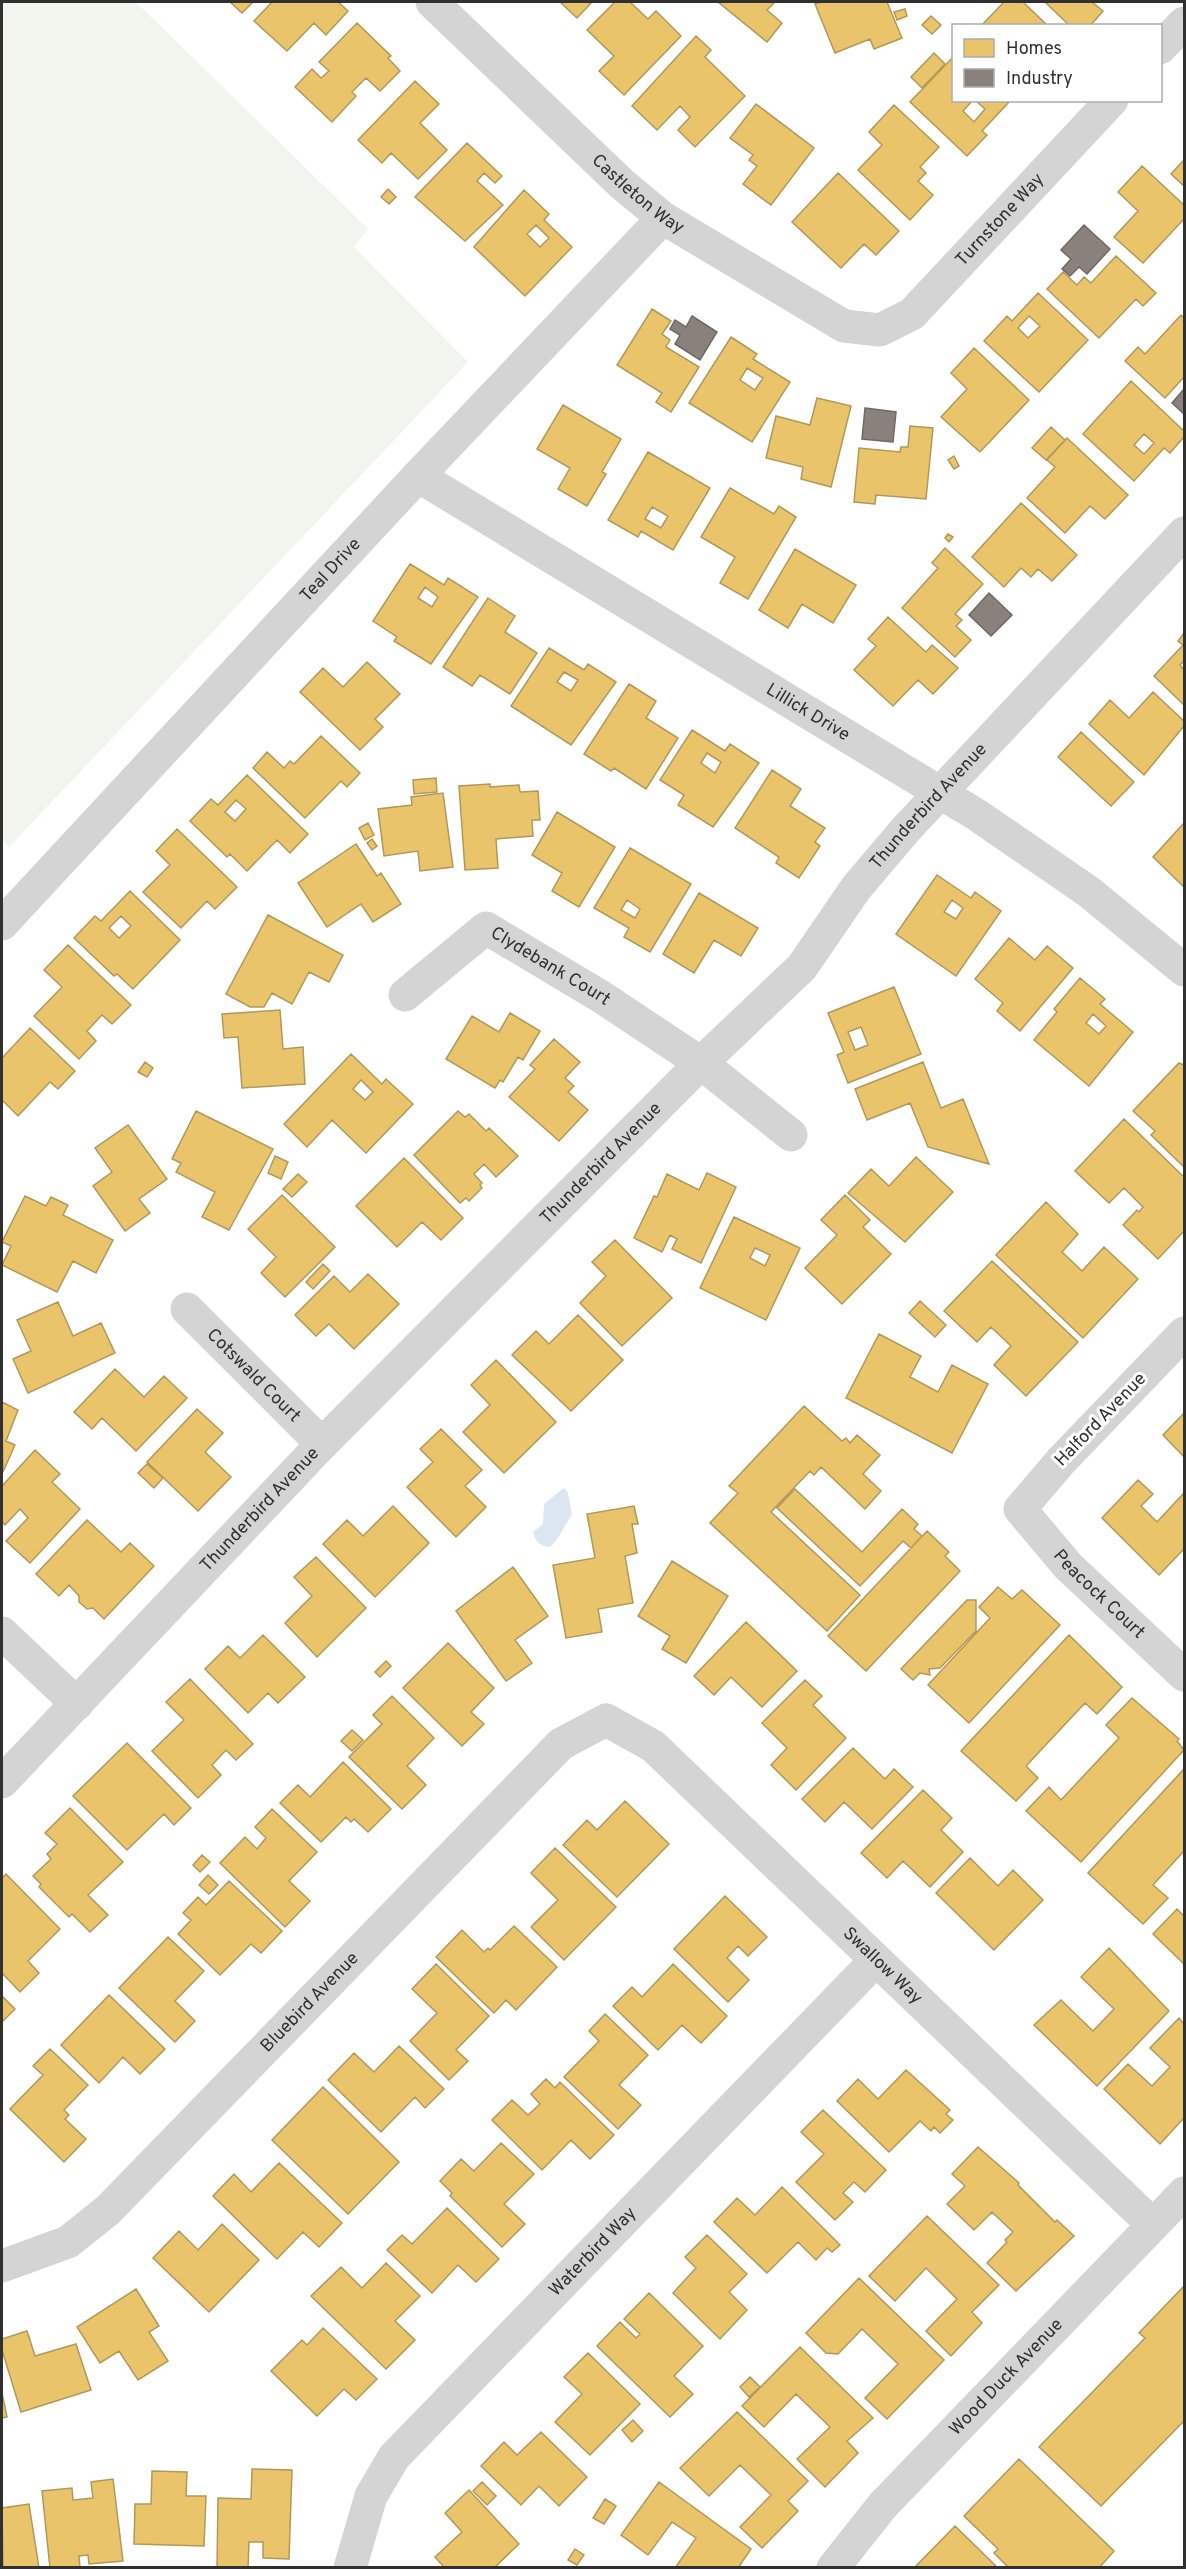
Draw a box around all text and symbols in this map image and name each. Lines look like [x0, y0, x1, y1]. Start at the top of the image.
legend [952, 24, 1162, 102]
text: Homes [1006, 38, 1062, 61]
text: Industry [1006, 68, 1073, 91]
street label: Castleton Way [586, 149, 688, 240]
street label: Turnstone Way [951, 168, 1049, 271]
street label: Teal Drive [295, 533, 366, 607]
street label: Lillick Drive [762, 678, 854, 747]
street label: Thunderbird Avenue [865, 738, 992, 875]
street label: Clydebank Court [486, 922, 615, 1011]
street label: Thunderbird Avenue [535, 1098, 667, 1230]
street label: Cotswald Court [202, 1324, 305, 1427]
street label: Halford Avenue [1050, 1368, 1152, 1472]
street label: Thunderbird Avenue [195, 1442, 324, 1577]
street label: Peacock Court [1048, 1545, 1150, 1644]
street label: Swallow Way [838, 1922, 927, 2010]
street label: Bluebird Avenue [256, 1947, 364, 2058]
street label: Waterbird Way [544, 2202, 642, 2302]
street label: Wood Duck Avenue [944, 2314, 1068, 2441]

